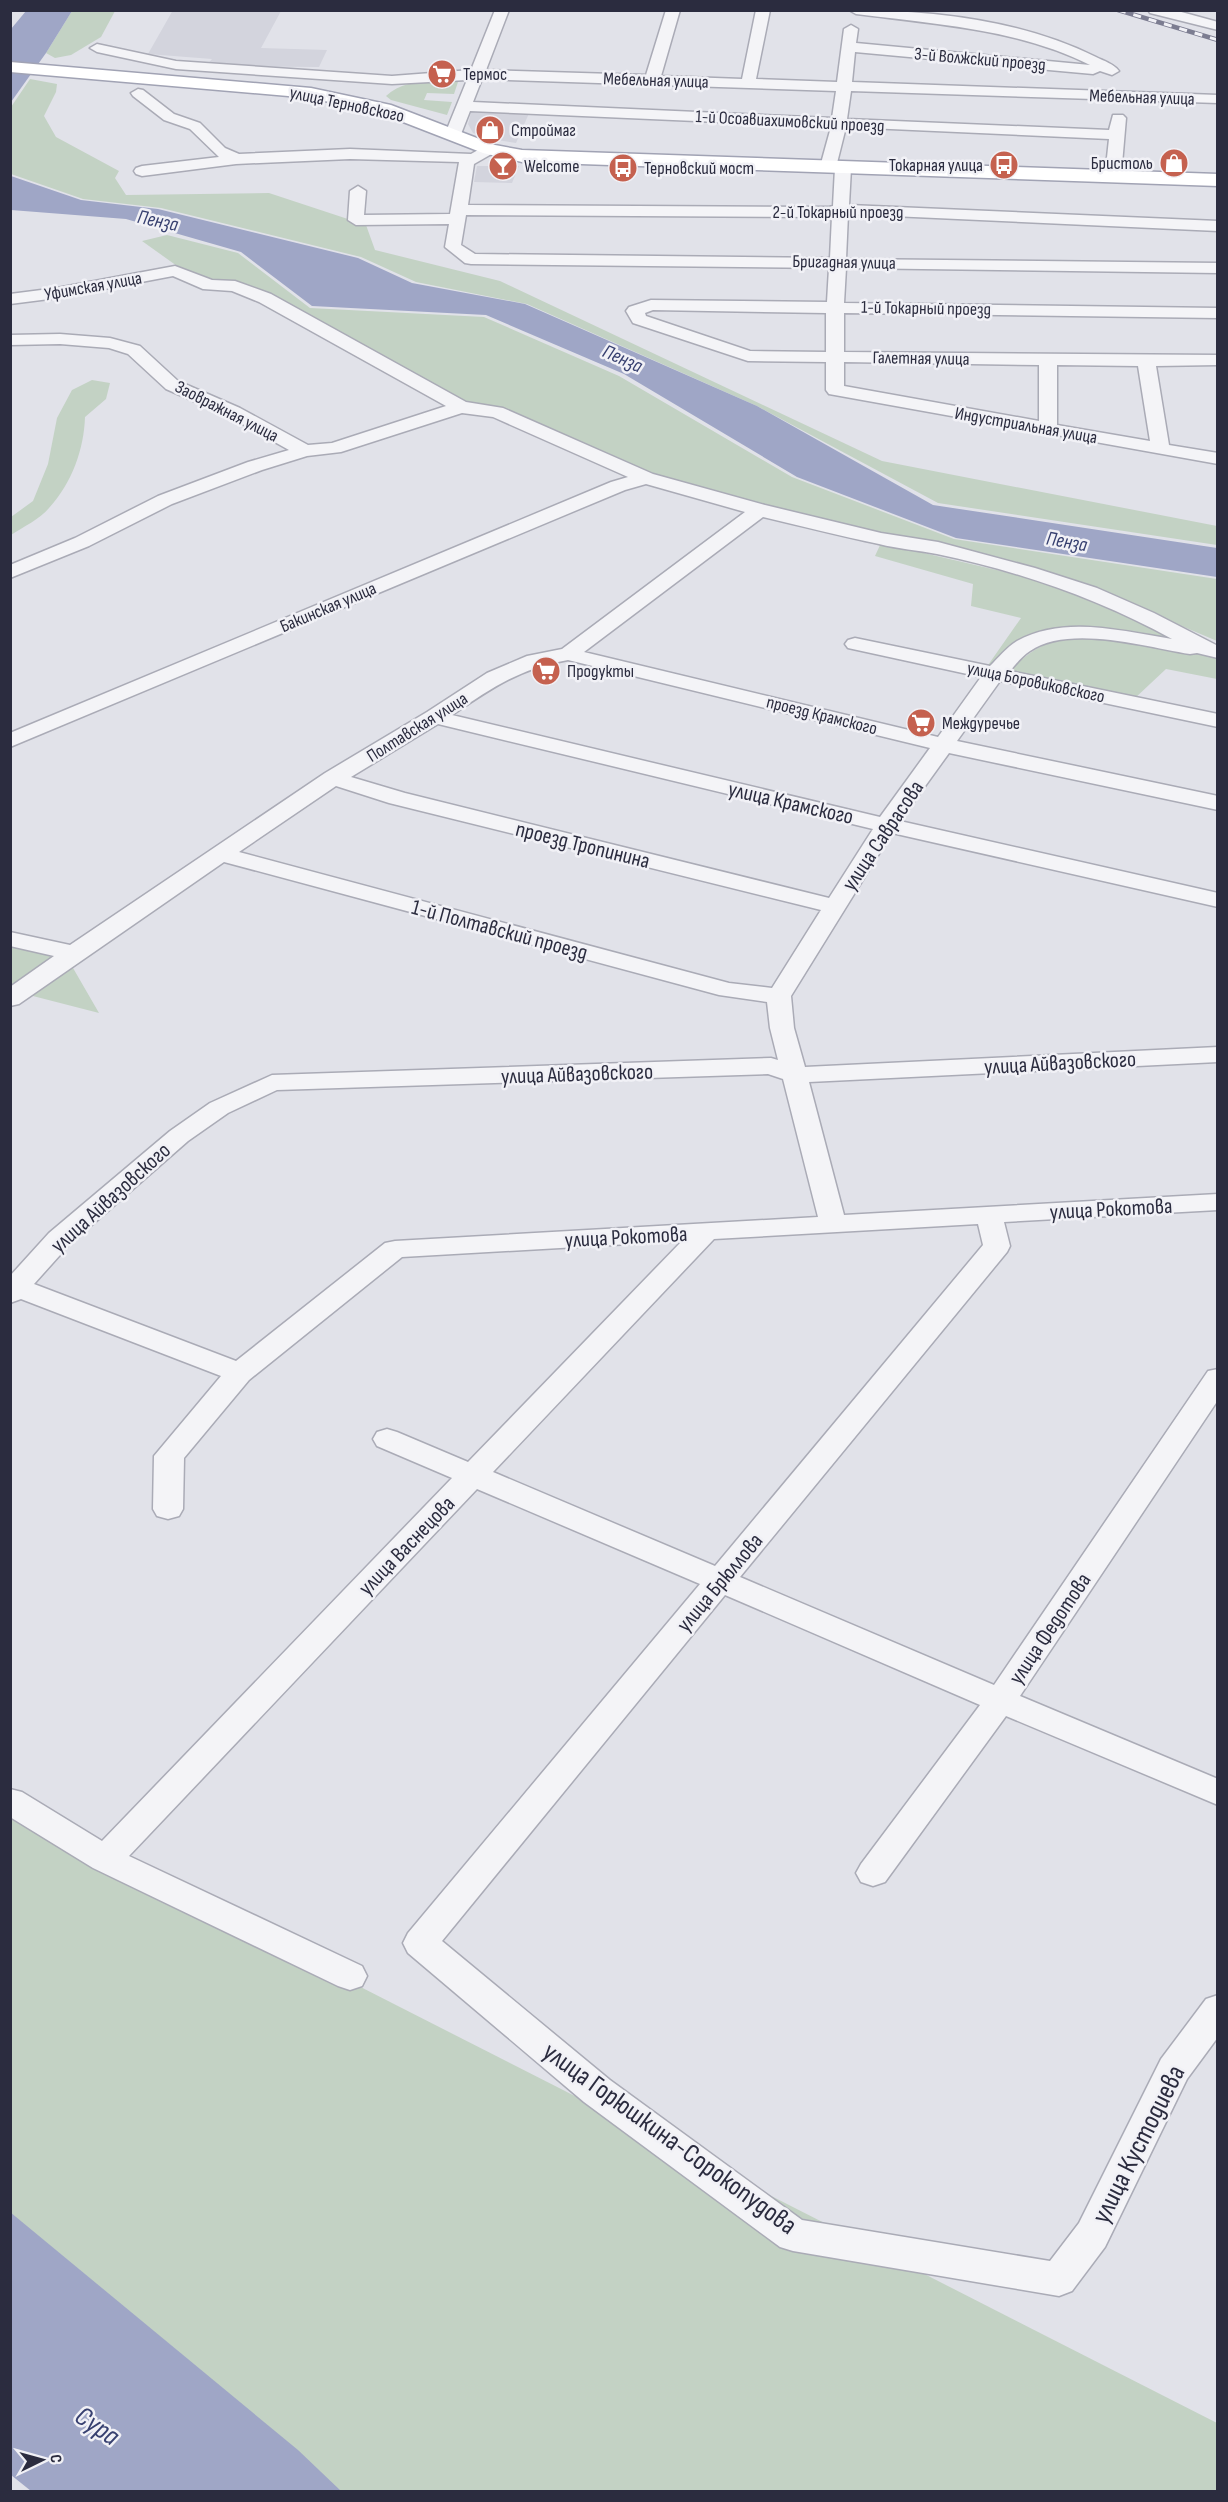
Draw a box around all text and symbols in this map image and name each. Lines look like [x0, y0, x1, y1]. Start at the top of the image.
street label: 3-й Волжский проезд [913, 43, 1047, 76]
supermarket icon: Термос [426, 58, 458, 90]
place label: Термос [463, 64, 507, 85]
street label: Мебельная улица [603, 68, 709, 93]
street label: улица Терновского [288, 82, 406, 127]
street label: Мебельная улица [1089, 85, 1195, 110]
street label: 1-й Осоавиахимовский проезд [695, 106, 885, 137]
shop icon: Строймаг [474, 114, 506, 146]
place label: Строймаг [511, 120, 576, 141]
shop icon: Бристоль [1158, 147, 1190, 179]
bus stop icon: Токарная улица [988, 149, 1020, 181]
bar icon: Welcome [487, 150, 519, 182]
bus stop icon: Терновский мост [607, 152, 639, 184]
place label: Бристоль [1091, 153, 1153, 174]
place label: Токарная улица [889, 155, 983, 176]
place label: Welcome [524, 156, 579, 177]
place label: Терновский мост [644, 158, 754, 179]
street label: 2-й Токарный проезд [772, 202, 904, 223]
water label: Пенза [135, 205, 180, 237]
street label: Бригадная улица [792, 251, 896, 274]
street label: Уфимская улица [43, 268, 144, 305]
street label: 1-й Токарный проезд [861, 297, 991, 320]
water label: Пенза [599, 340, 646, 378]
street label: Галетная улица [872, 347, 970, 370]
street label: Заовражная улица [171, 376, 282, 447]
street label: Индустриальная улица [953, 403, 1099, 448]
water label: Пенза [1044, 527, 1089, 557]
street label: Бакинская улица [277, 578, 380, 637]
supermarket icon: Продукты [530, 655, 562, 687]
street label: улица Боровиковского [965, 658, 1107, 707]
place label: Продукты [567, 661, 634, 682]
street label: Полтавская улица [363, 688, 472, 767]
street label: проезд Крамского [764, 692, 879, 739]
supermarket icon: Междуречье [905, 707, 937, 739]
place label: Междуречье [942, 713, 1020, 734]
street label: улица Саврасова [836, 775, 930, 896]
street label: улица Крамского [725, 776, 856, 831]
street label: проезд Тропинина [513, 816, 652, 875]
street label: 1-й Полтавский проезд [409, 894, 590, 967]
street label: улица Айвазовского [983, 1046, 1137, 1081]
street label: улица Айвазовского [501, 1058, 654, 1091]
street label: улица Айвазовского [45, 1137, 177, 1259]
street label: улица Рокотова [1049, 1193, 1173, 1226]
street label: улица Рокотова [564, 1221, 688, 1254]
street label: улица Васнецова [353, 1491, 461, 1601]
street label: улица Брюллова [671, 1528, 769, 1638]
street label: улица Федотова [1003, 1568, 1097, 1690]
street label: улица Горюшкина-Сорокопудова [536, 2036, 803, 2242]
street label: улица Кустодиева [1085, 2060, 1192, 2229]
water label: Сура [69, 2400, 126, 2453]
north arrow [12, 2430, 72, 2490]
text: С [46, 2454, 65, 2464]

